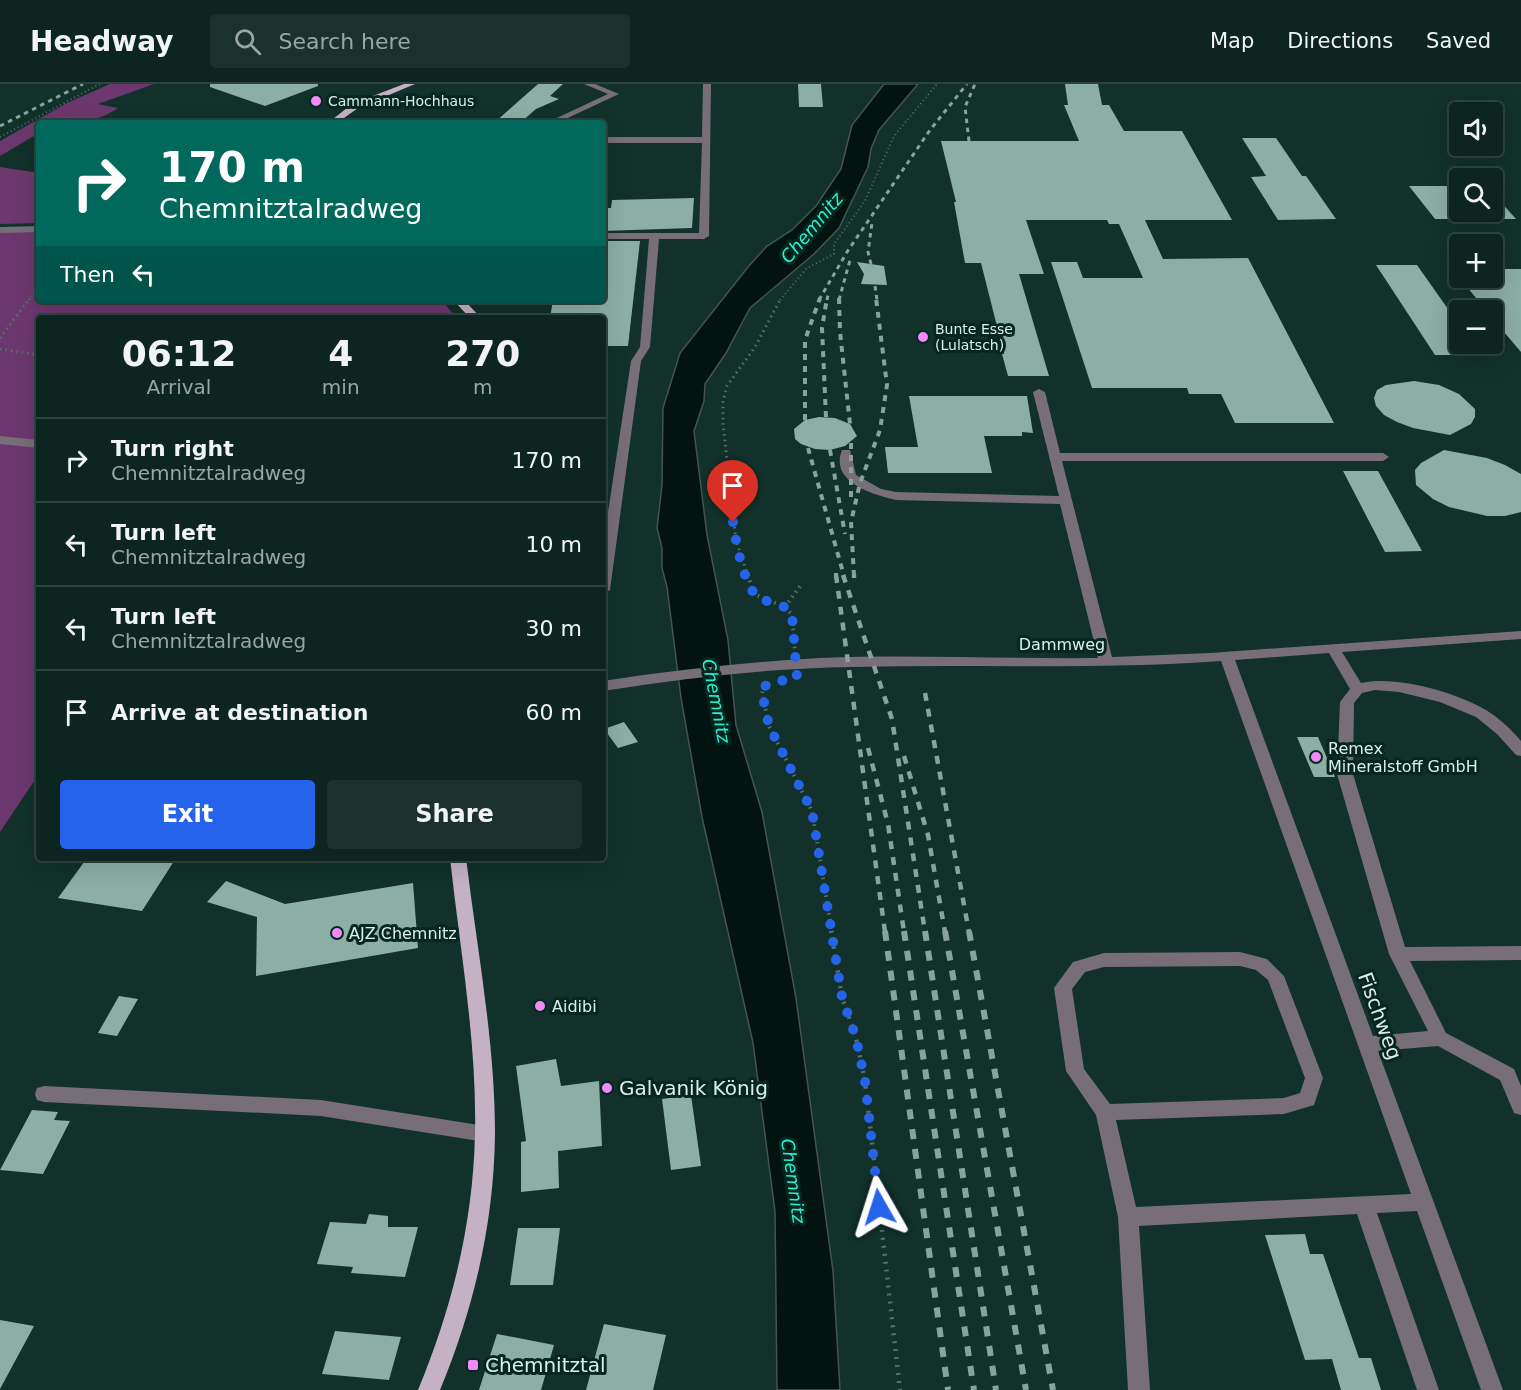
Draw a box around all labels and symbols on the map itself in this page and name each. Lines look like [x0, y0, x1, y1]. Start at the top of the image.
place label: Cammann-Hochhaus [328, 93, 474, 109]
marker: Cammann-Hochhaus [309, 94, 323, 108]
water label: Chemnitz [776, 188, 847, 267]
place label: Bunte Esse (Lulatsch) [935, 321, 1013, 353]
marker: Bunte Esse (Lulatsch) [916, 330, 930, 344]
pin [707, 460, 758, 522]
street label: Dammweg [1019, 635, 1105, 654]
water label: Chemnitz [698, 657, 735, 745]
place label: Remex Mineralstoff GmbH [1328, 739, 1478, 776]
marker: Remex Mineralstoff GmbH [1309, 750, 1323, 764]
place label: AJZ Chemnitz [349, 924, 457, 943]
marker: AJZ Chemnitz [330, 926, 344, 940]
street label: Fischweg [1353, 969, 1407, 1063]
place label: Aidibi [552, 997, 597, 1016]
marker: Aidibi [533, 999, 547, 1013]
place label: Galvanik König [619, 1076, 768, 1100]
marker: Galvanik König [600, 1081, 614, 1095]
water label: Chemnitz [777, 1137, 810, 1225]
position arrow [847, 1175, 911, 1239]
place label: Chemnitztal [485, 1353, 606, 1377]
marker: Chemnitztal [466, 1358, 480, 1372]

